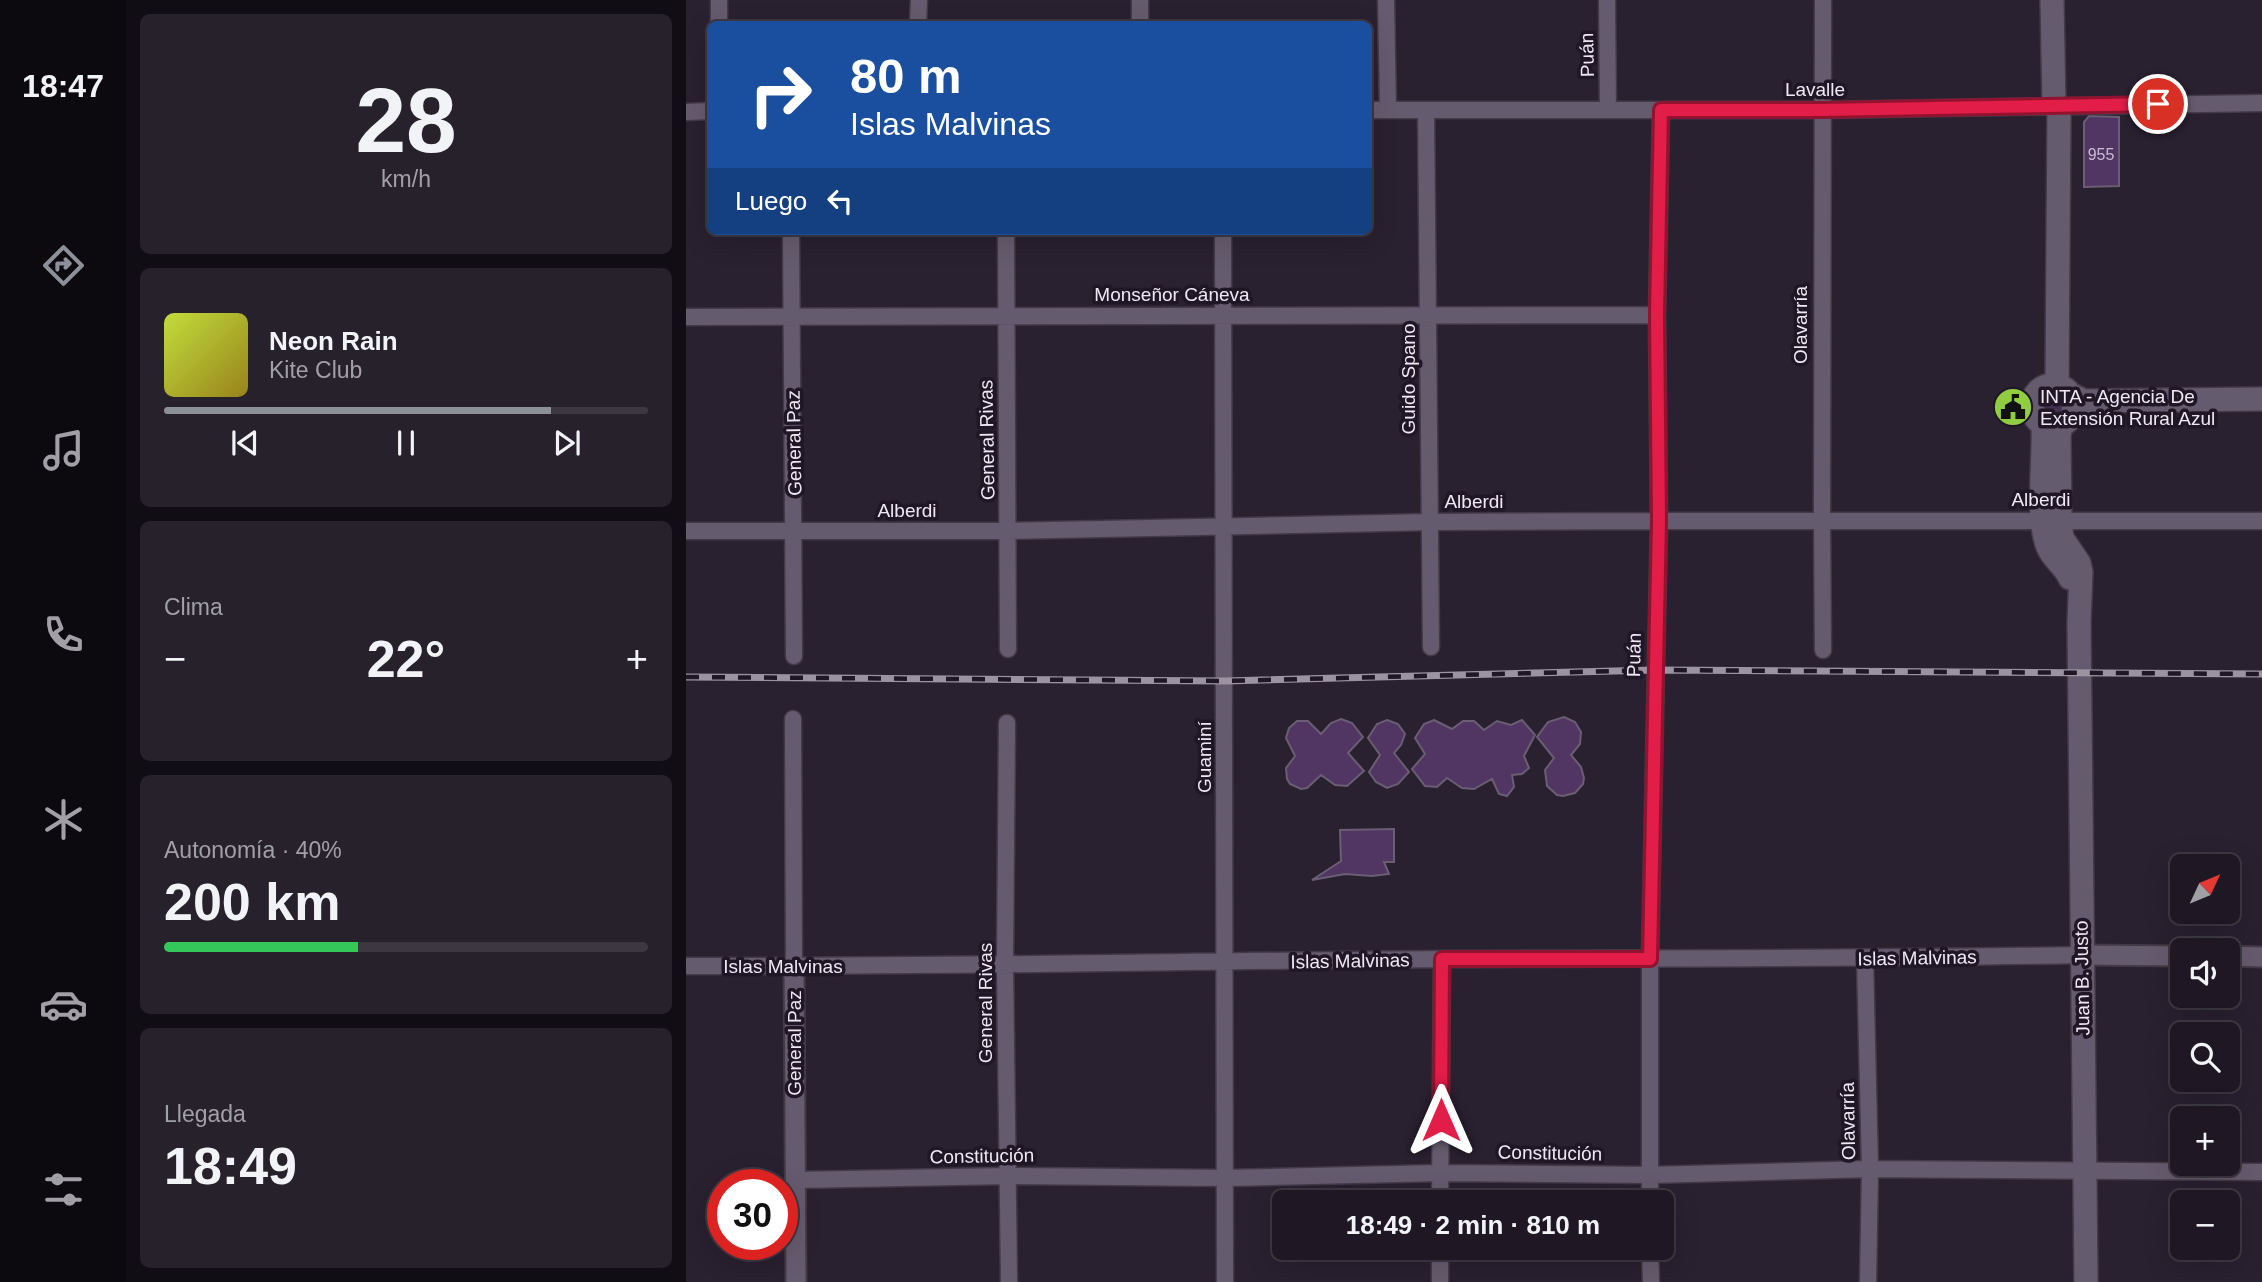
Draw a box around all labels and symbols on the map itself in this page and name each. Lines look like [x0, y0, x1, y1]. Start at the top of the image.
street label: Puán [1576, 33, 1598, 77]
pin [2128, 74, 2188, 134]
street label: Lavalle [1785, 79, 1845, 100]
house number: 955 [2088, 146, 2114, 163]
street label: Monseñor Cáneva [1094, 284, 1250, 305]
street label: Olavarría [1790, 286, 1811, 364]
street label: Guido Spano [1398, 324, 1419, 434]
street label: General Rivas [975, 380, 999, 500]
public building icon: INTA - Agencia De Extensión Rural Azul [1992, 386, 2034, 428]
place label: INTA - Agencia De Extensión Rural Azul [2040, 386, 2215, 429]
street label: General Paz [783, 390, 805, 496]
street label: Alberdi [2011, 489, 2071, 510]
street label: Alberdi [1444, 491, 1504, 512]
street label: Alberdi [877, 500, 937, 521]
street label: Puán [1623, 633, 1645, 677]
street label: Guaminí [1194, 720, 1215, 793]
north arrow [2170, 854, 2240, 924]
street label: Juan B. Justo [2070, 920, 2094, 1036]
street label: General Rivas [975, 943, 996, 1063]
street label: Islas Malvinas [1857, 946, 1977, 970]
street label: Islas Malvinas [1290, 949, 1410, 973]
street label: Islas Malvinas [723, 956, 843, 977]
street label: General Paz [784, 990, 805, 1096]
street label: Olavarría [1837, 1081, 1859, 1160]
position arrow [1404, 1083, 1478, 1157]
street label: Constitución [1498, 1142, 1602, 1164]
street label: Constitución [930, 1145, 1034, 1167]
speed limit sign: 30 [707, 1169, 798, 1260]

